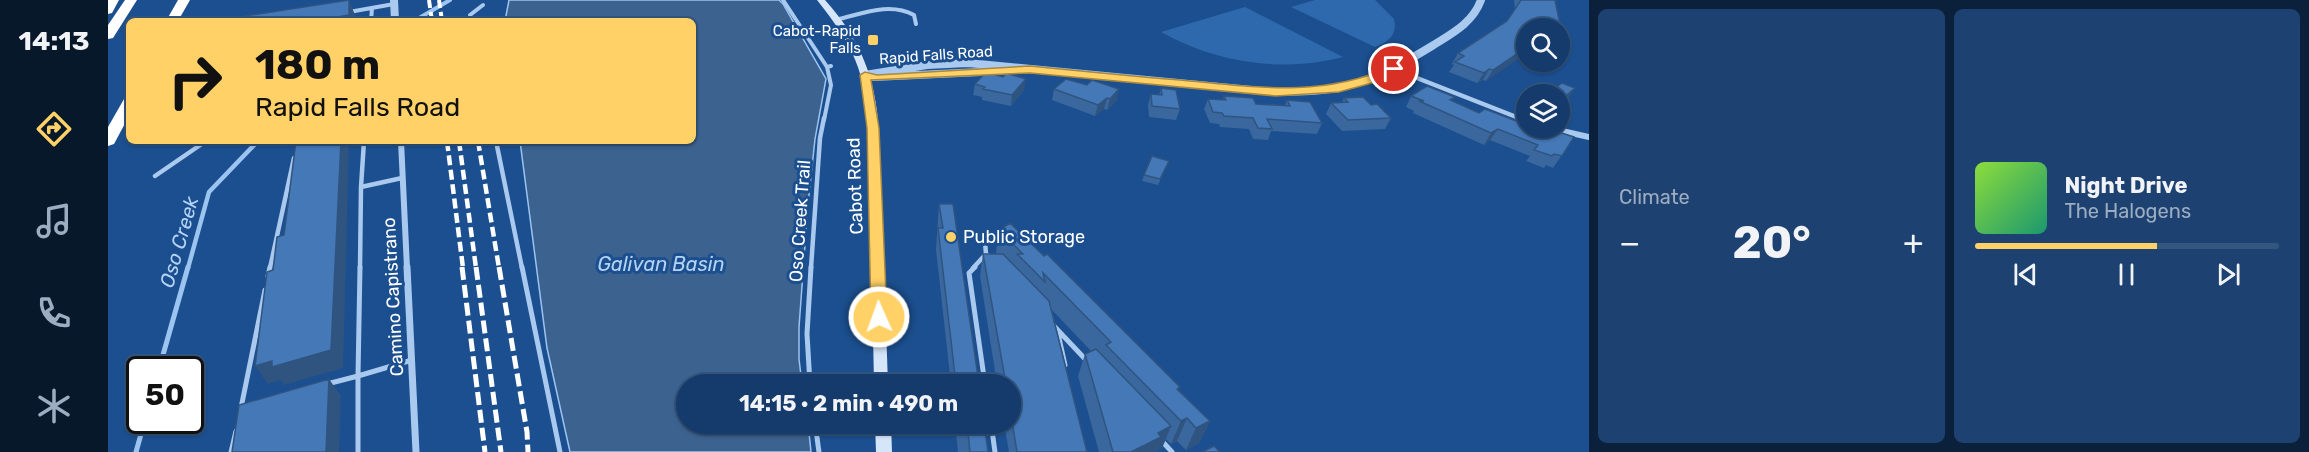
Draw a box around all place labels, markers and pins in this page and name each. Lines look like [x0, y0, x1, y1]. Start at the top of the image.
place label: Cabot-Rapid Falls [773, 22, 861, 57]
marker: Cabot-Rapid Falls [866, 33, 880, 47]
pin [1368, 43, 1419, 94]
place label: Public Storage [963, 226, 1085, 248]
marker: Public Storage [944, 230, 958, 244]

